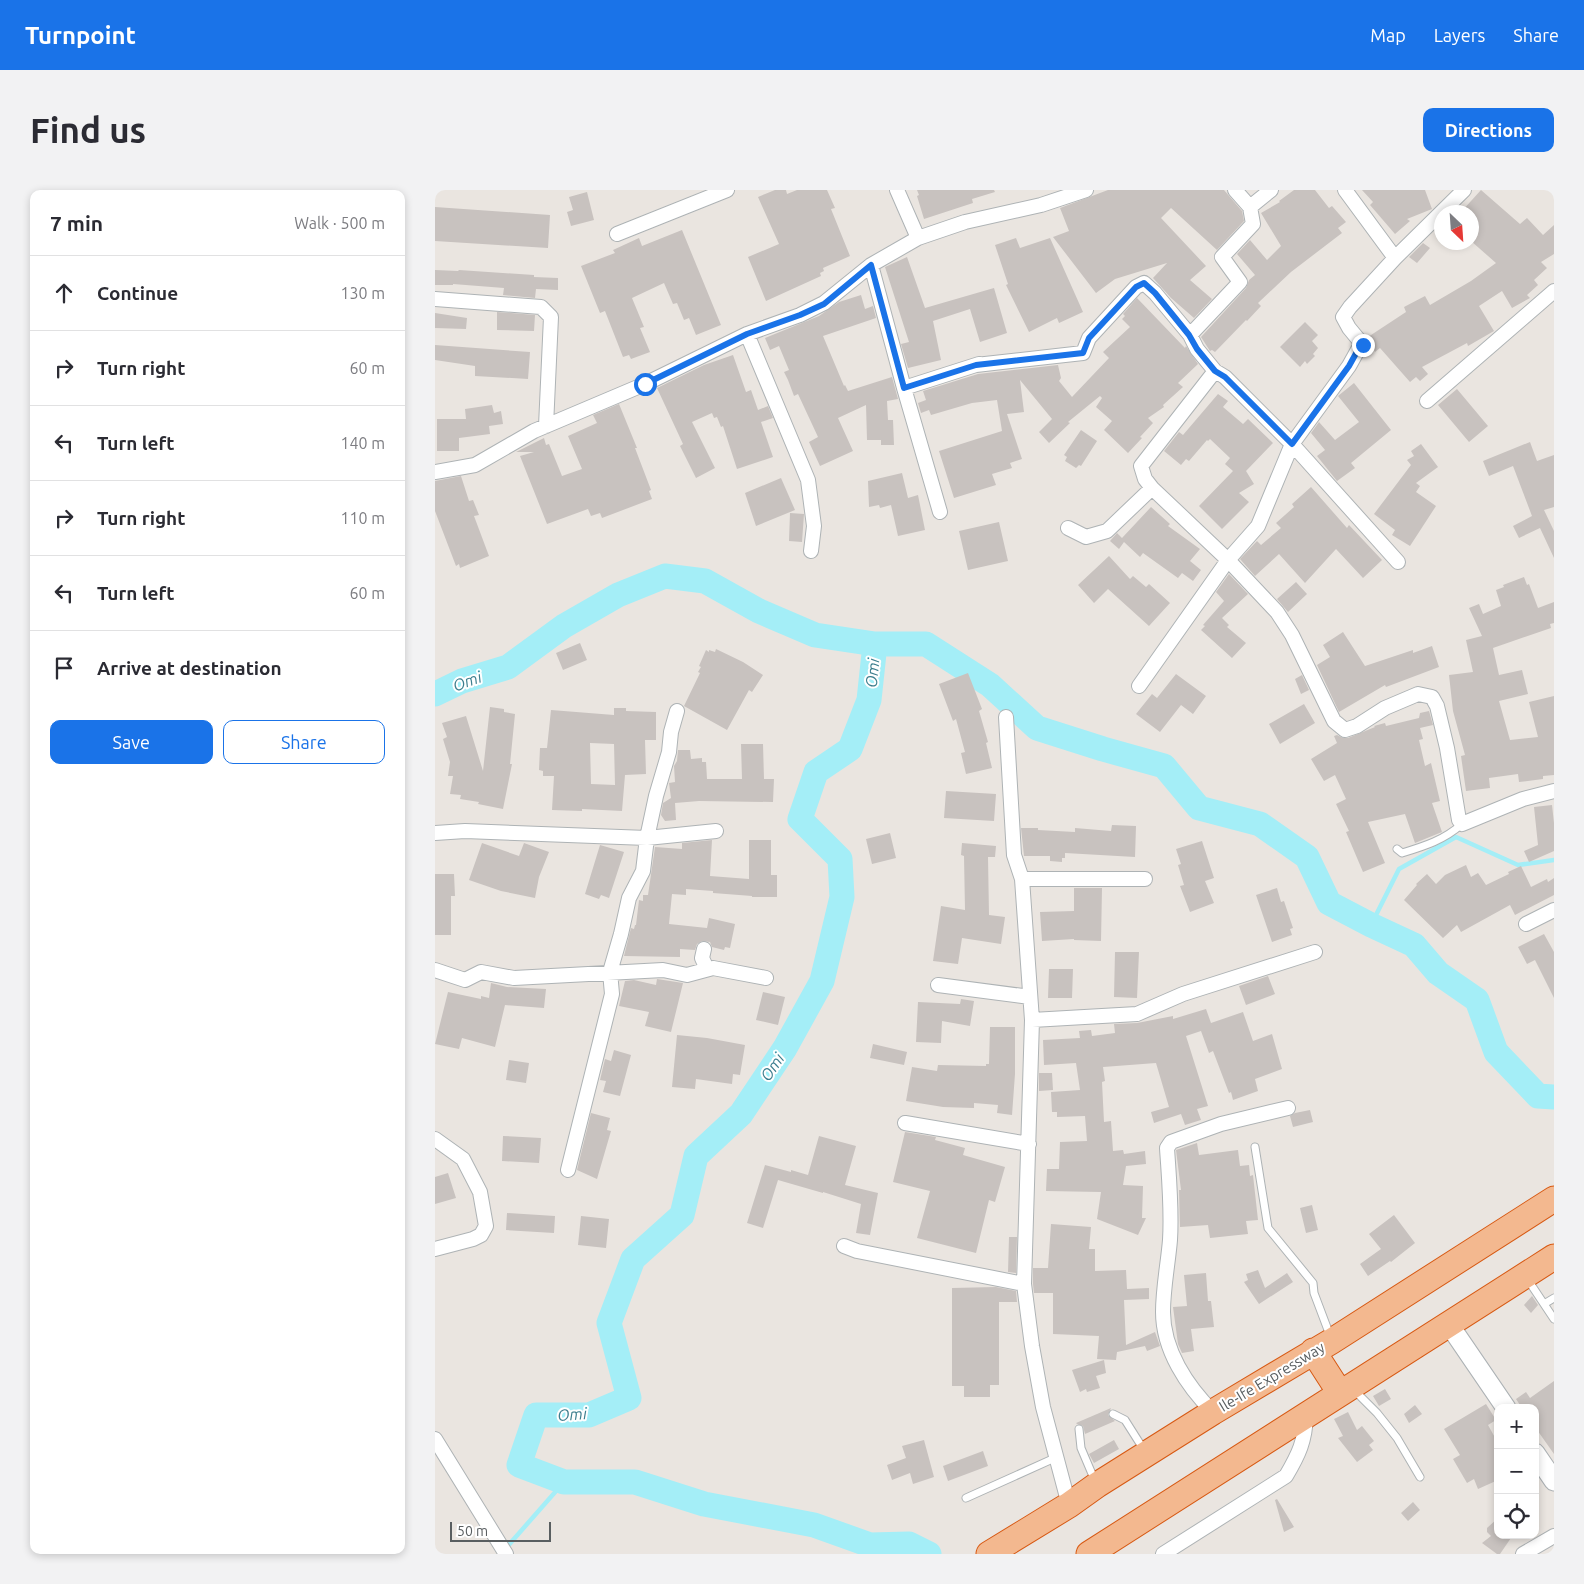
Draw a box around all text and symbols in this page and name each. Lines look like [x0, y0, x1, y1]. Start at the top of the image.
text: Turnpoint [25, 22, 136, 49]
text: Map [1370, 25, 1406, 45]
text: Layers [1434, 25, 1485, 45]
text: Share [1513, 25, 1559, 45]
button: Directions [1423, 108, 1554, 152]
text: Find us [30, 110, 146, 150]
north arrow [1434, 205, 1479, 250]
text: 7 min [50, 211, 103, 235]
text: Walk · 500 m [294, 214, 385, 232]
icon: ahead [50, 279, 78, 307]
text: Continue [97, 282, 178, 304]
text: 130 m [340, 284, 385, 302]
route end [1352, 334, 1375, 357]
icon: right [50, 354, 78, 382]
text: Turn right [97, 357, 185, 379]
text: 60 m [349, 359, 385, 377]
route start [634, 373, 657, 396]
icon: left [50, 429, 78, 457]
text: Turn left [97, 432, 175, 454]
text: 140 m [340, 434, 385, 452]
icon: right [50, 504, 78, 532]
text: Turn right [97, 507, 185, 529]
text: 110 m [340, 509, 385, 527]
icon: left [50, 579, 78, 607]
text: Turn left [97, 582, 175, 604]
text: 60 m [349, 584, 385, 602]
icon: arrive [50, 654, 78, 682]
water label: Omi [862, 656, 883, 689]
text: Arrive at destination [97, 657, 282, 679]
water label: Omi [450, 667, 485, 695]
button: Save [50, 720, 213, 764]
button: Share [223, 720, 385, 764]
water label: Omi [756, 1049, 788, 1084]
street label: Ile-Ife Expressway [1216, 1338, 1328, 1415]
water label: Omi [557, 1404, 588, 1424]
map controls [1494, 1404, 1539, 1539]
button: + [1494, 1404, 1539, 1449]
button: − [1494, 1449, 1539, 1494]
button: locate [1494, 1494, 1539, 1539]
scale bar [450, 1519, 551, 1542]
text: 50 m [457, 1523, 488, 1539]

